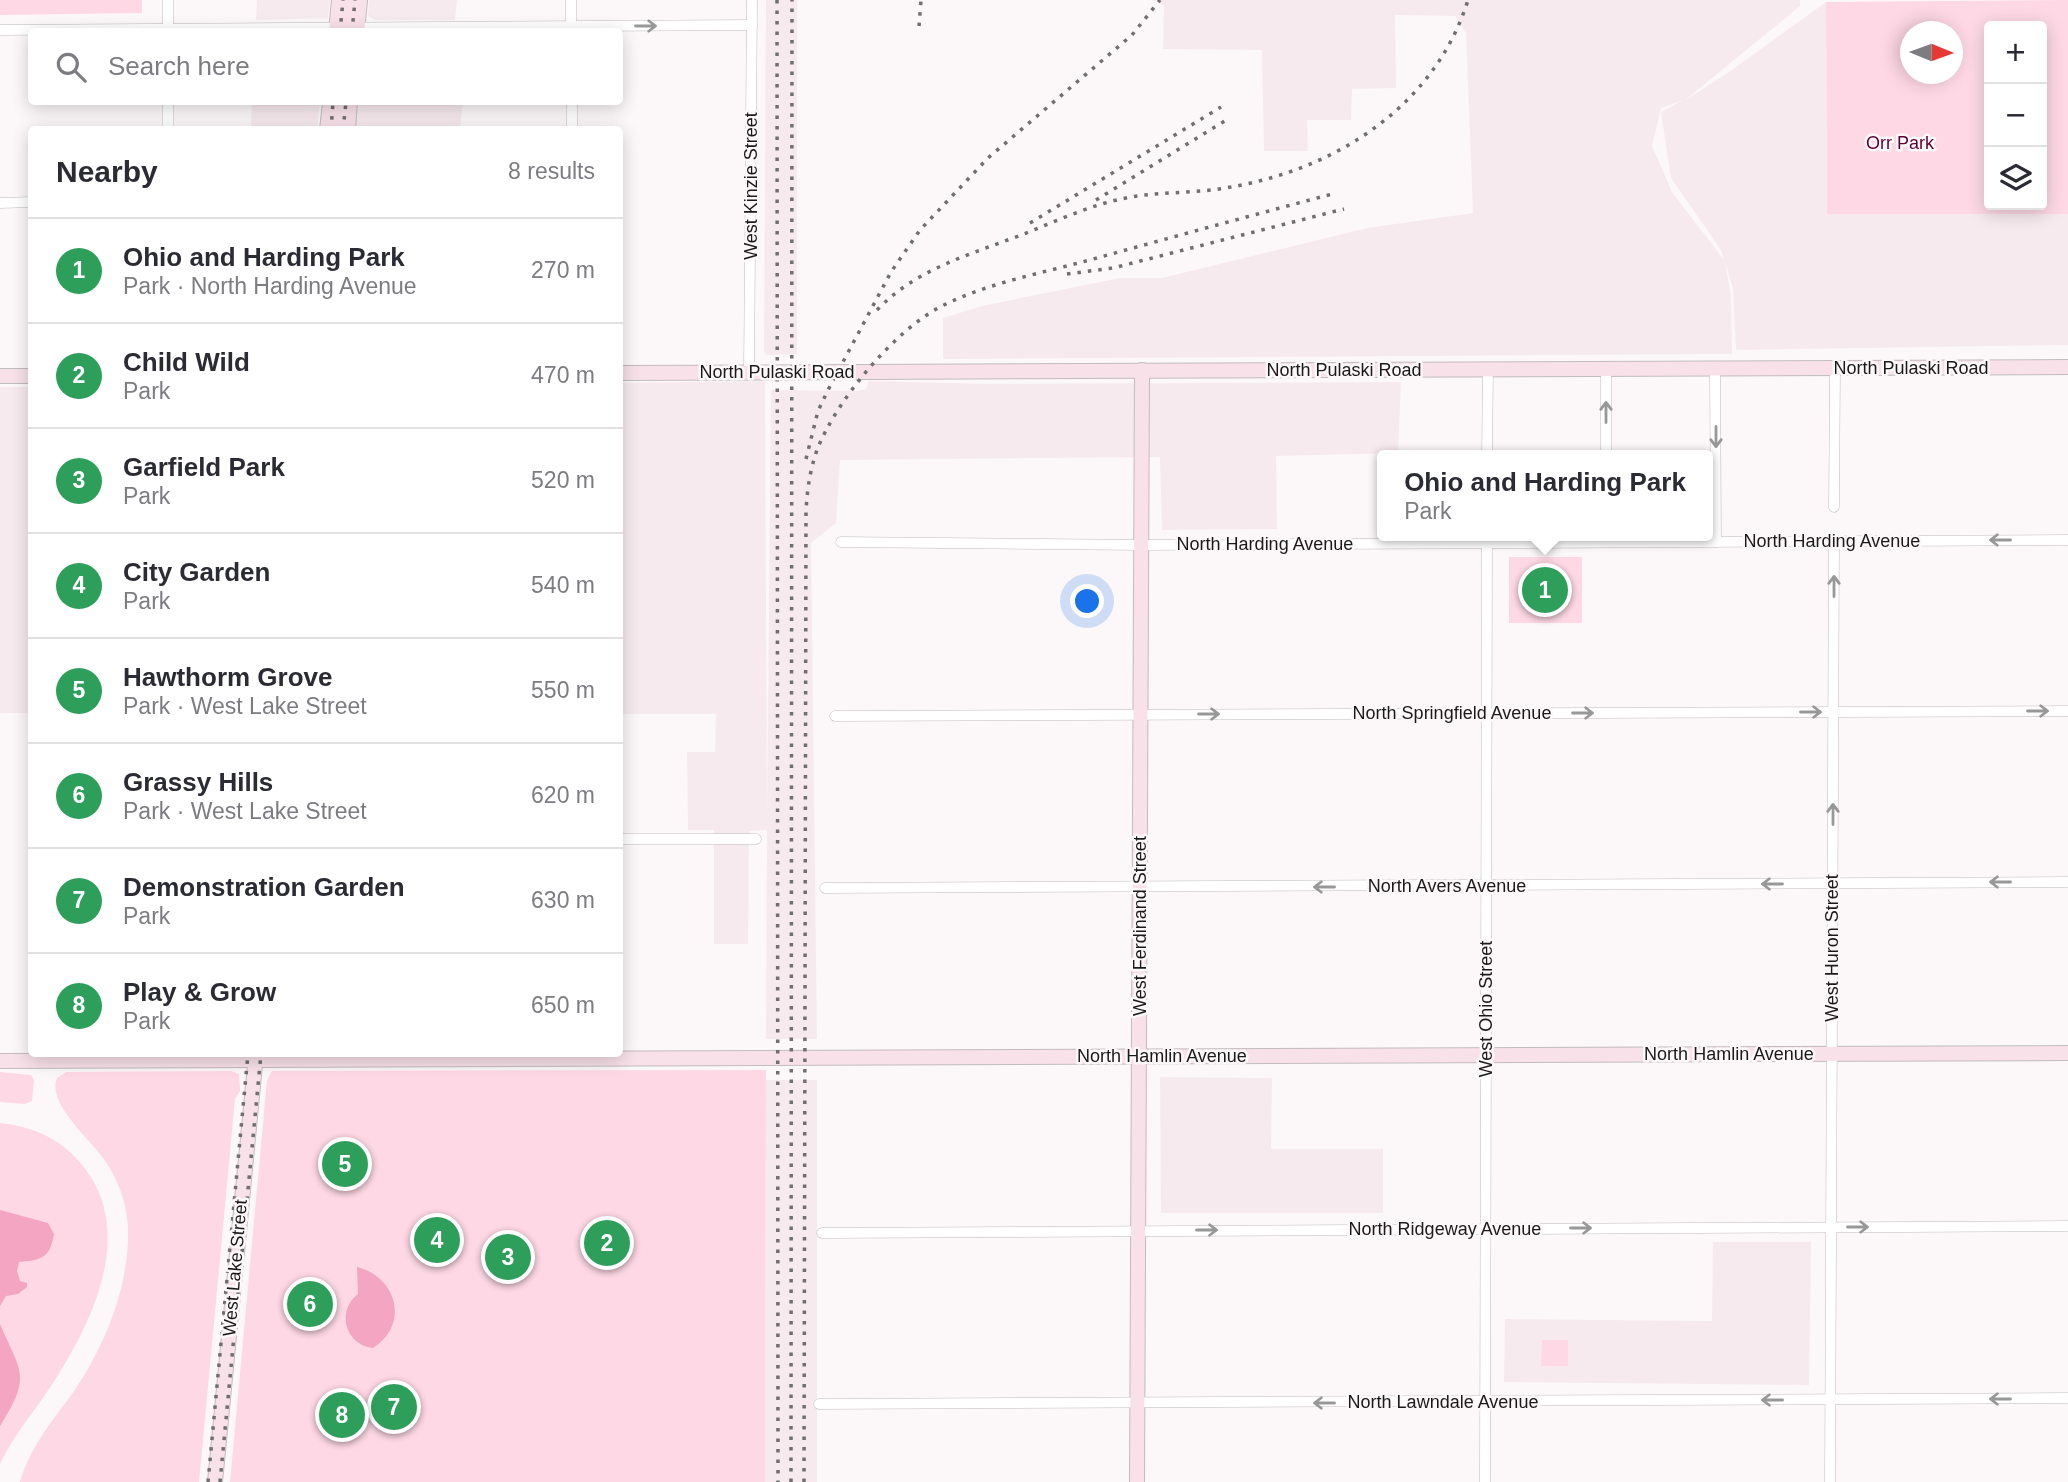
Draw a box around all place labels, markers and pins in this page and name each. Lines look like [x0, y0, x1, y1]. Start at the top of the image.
pin: 1 [1522, 564, 1568, 616]
pin: 5 [322, 1138, 368, 1190]
pin: 4 [414, 1214, 460, 1266]
pin: 2 [584, 1217, 630, 1269]
pin: 3 [485, 1231, 531, 1283]
pin: 6 [287, 1278, 333, 1330]
pin: 7 [371, 1381, 417, 1433]
pin: 8 [319, 1389, 365, 1441]

